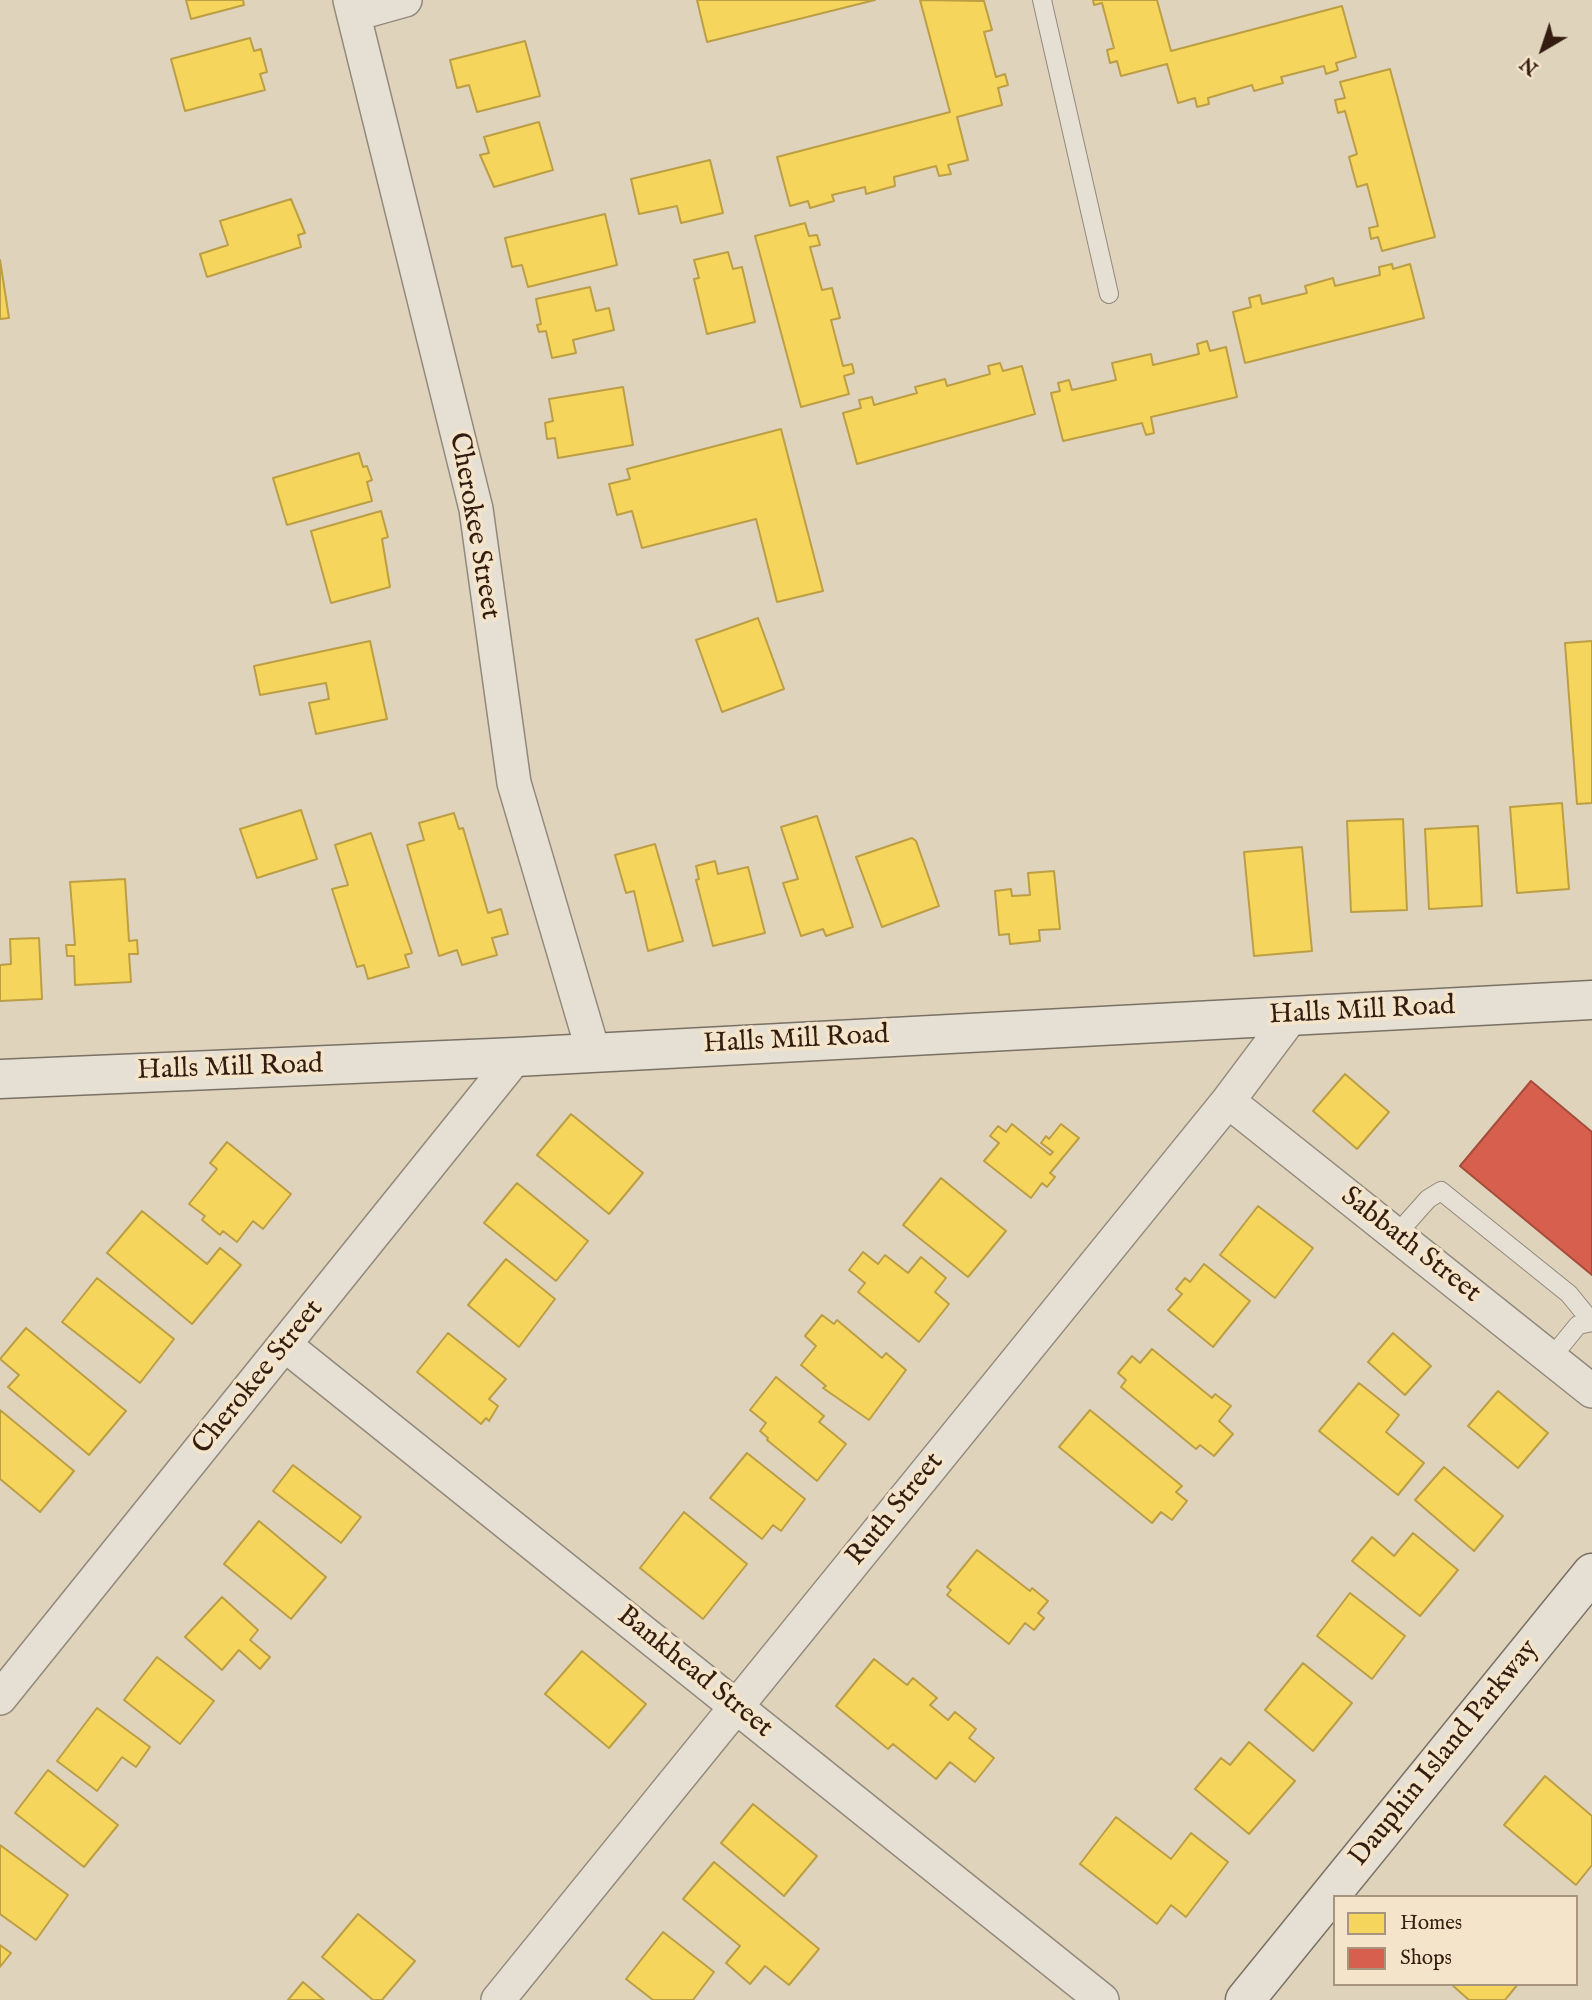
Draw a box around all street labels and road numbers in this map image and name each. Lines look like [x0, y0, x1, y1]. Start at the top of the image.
street label: Cherokee Street [440, 430, 506, 622]
street label: Halls Mill Road [1268, 990, 1456, 1034]
street label: Halls Mill Road [702, 1019, 890, 1063]
street label: Halls Mill Road [136, 1049, 324, 1089]
street label: Sabbath Street [1333, 1181, 1487, 1311]
street label: Cherokee Street [186, 1294, 332, 1462]
street label: Ruth Street [840, 1447, 952, 1573]
street label: Bankhead Street [609, 1600, 779, 1746]
street label: Dauphin Island Parkway [1343, 1634, 1547, 1874]

